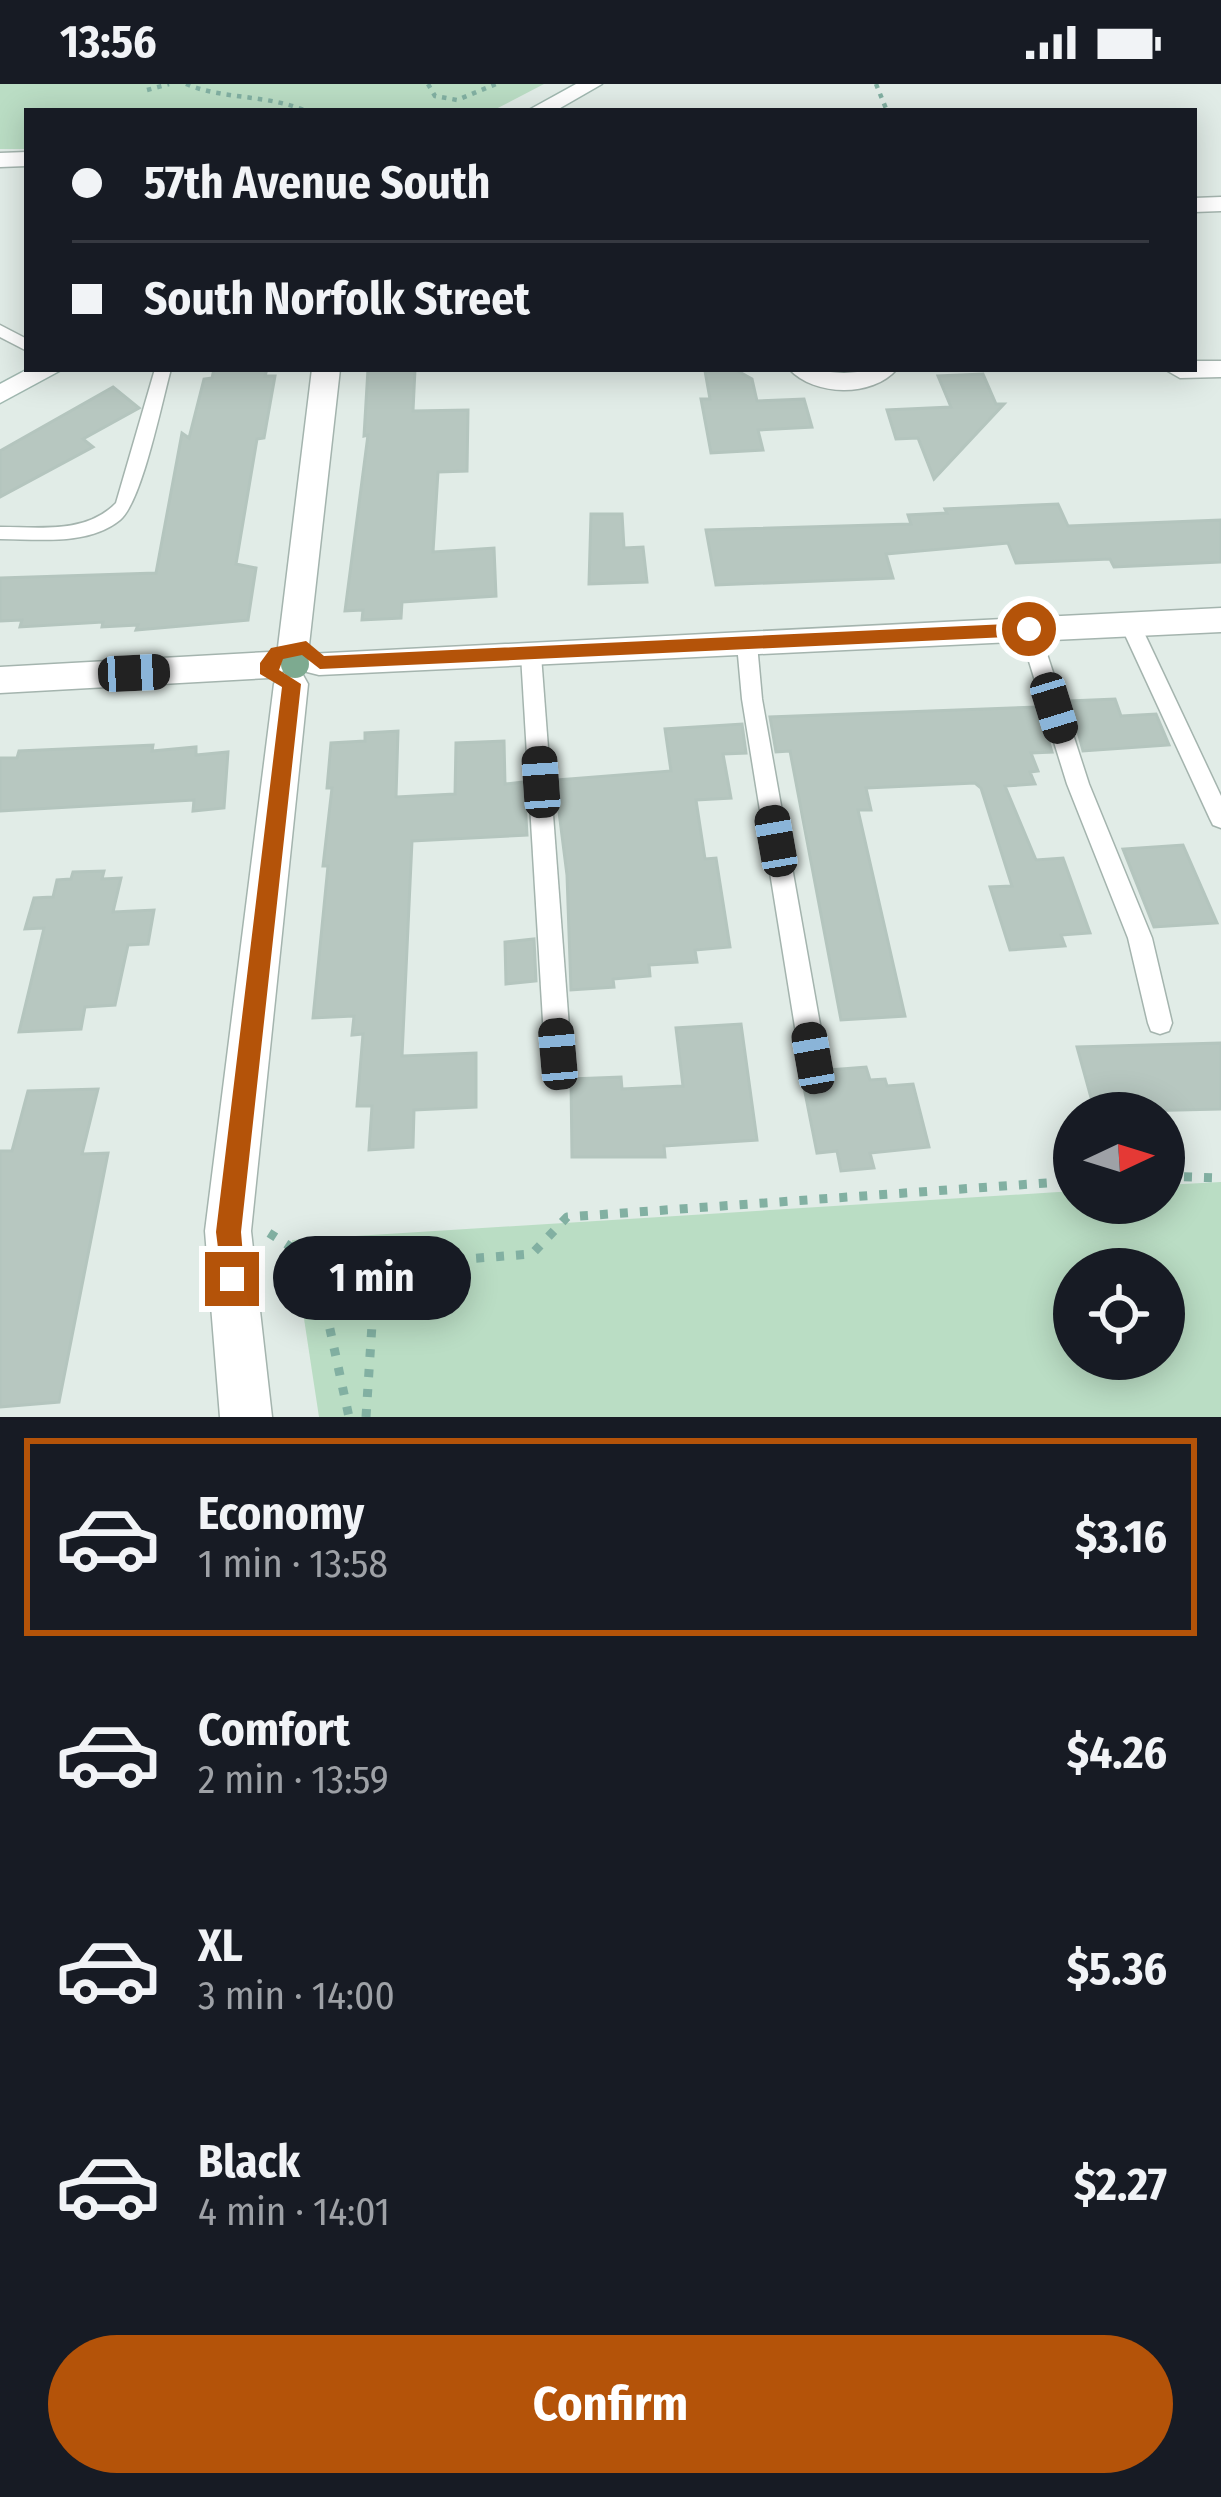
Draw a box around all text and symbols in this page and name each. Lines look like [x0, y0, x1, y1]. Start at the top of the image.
text: 13:56 [60, 15, 157, 69]
text: 57th Avenue South [144, 156, 490, 210]
text: South Norfolk Street [144, 272, 530, 326]
route start [1002, 602, 1056, 656]
car [97, 653, 171, 693]
car [1026, 668, 1082, 748]
car [521, 745, 561, 819]
car [752, 802, 800, 880]
car [537, 1017, 579, 1091]
car [789, 1019, 837, 1097]
north arrow [1053, 1092, 1185, 1224]
map controls [1053, 1092, 1185, 1380]
callout: 1 min [274, 1237, 472, 1321]
button: locate [1053, 1248, 1185, 1380]
route end [205, 1252, 259, 1306]
text: 1 min [330, 1255, 414, 1301]
icon: car [54, 1483, 162, 1591]
text: Economy [198, 1487, 364, 1541]
text: $3.16 [1075, 1510, 1167, 1564]
text: 1 min · 13:58 [198, 1541, 388, 1587]
icon: car [54, 1699, 162, 1807]
text: Comfort [198, 1703, 350, 1757]
text: $4.26 [1067, 1726, 1167, 1780]
text: 2 min · 13:59 [198, 1757, 389, 1803]
icon: car [54, 1915, 162, 2023]
text: XL [198, 1919, 243, 1973]
text: $5.36 [1067, 1942, 1167, 1996]
text: 3 min · 14:00 [198, 1973, 395, 2019]
icon: car [54, 2131, 162, 2239]
text: Black [198, 2135, 300, 2189]
text: $2.27 [1074, 2158, 1167, 2212]
text: 4 min · 14:01 [198, 2189, 390, 2235]
button: Confirm [48, 2335, 1173, 2473]

